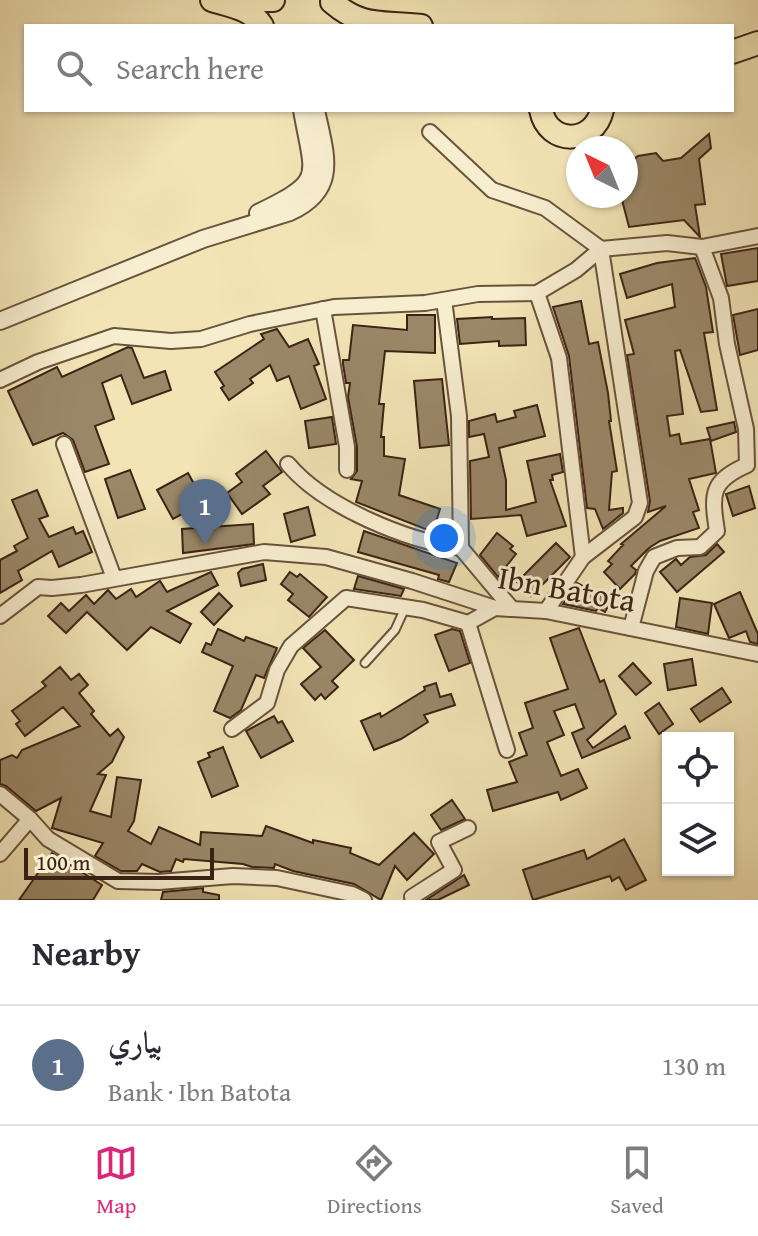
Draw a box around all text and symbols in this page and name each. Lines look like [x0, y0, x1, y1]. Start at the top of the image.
search box [24, 24, 734, 112]
icon: search [52, 46, 96, 90]
text: Search here [116, 46, 264, 90]
north arrow [566, 136, 638, 208]
pin: 1 [179, 479, 231, 545]
your location [424, 518, 464, 558]
street label: Ibn Batota [495, 553, 639, 624]
map controls [662, 732, 734, 876]
button: locate [662, 732, 734, 804]
button: layers [662, 804, 734, 876]
scale bar [24, 844, 214, 880]
text: 100 m [36, 846, 91, 878]
text: Nearby [32, 928, 141, 977]
text: بياري [108, 1020, 162, 1064]
text: 1 [51, 1046, 65, 1085]
text: 130 m [661, 1046, 726, 1085]
text: Bank · Ibn Batota [108, 1072, 291, 1111]
tab: Map [94, 1141, 138, 1221]
tab: Directions [327, 1141, 422, 1221]
tab: Saved [610, 1141, 664, 1221]

